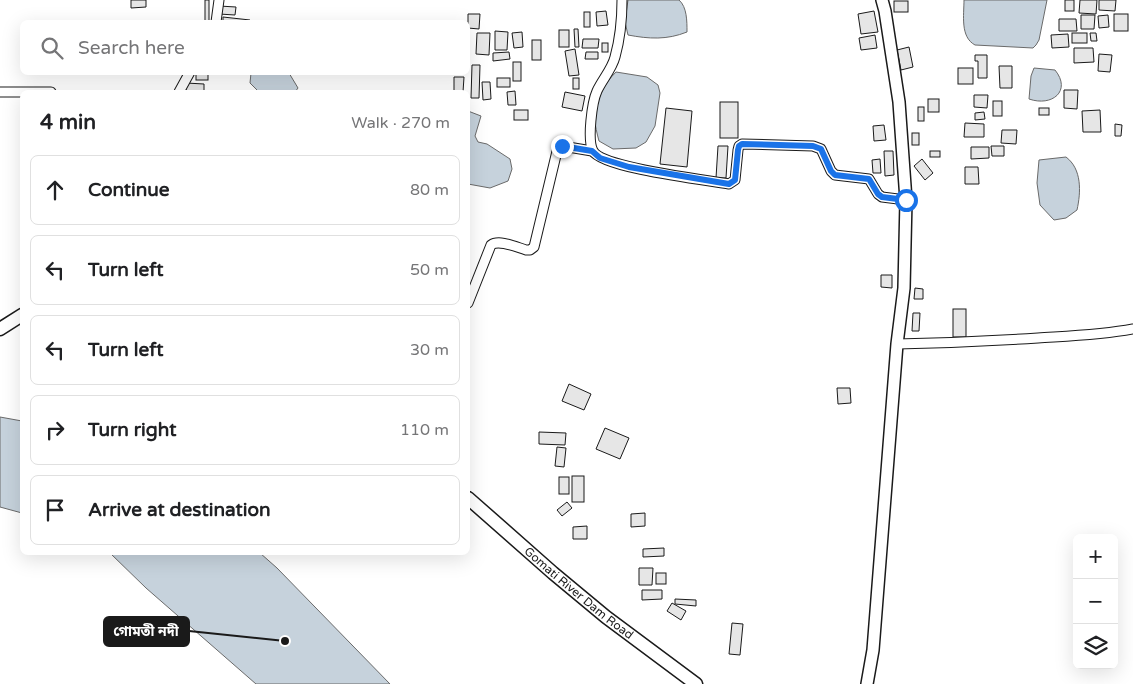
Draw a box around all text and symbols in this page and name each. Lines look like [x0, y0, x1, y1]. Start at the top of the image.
search box [20, 20, 470, 75]
icon: search [38, 34, 66, 62]
text: Search here [78, 37, 185, 59]
text: 4 min [40, 110, 96, 135]
text: Walk · 270 m [351, 113, 450, 133]
route end [551, 135, 574, 158]
icon: ahead [41, 176, 69, 204]
text: Continue [88, 179, 170, 201]
text: 80 m [410, 180, 449, 200]
route start [895, 189, 918, 212]
icon: left [41, 256, 69, 284]
text: Turn left [88, 259, 164, 281]
text: 50 m [410, 260, 449, 280]
icon: left [41, 336, 69, 364]
text: Turn left [88, 339, 164, 361]
text: 30 m [410, 340, 449, 360]
icon: right [41, 416, 69, 444]
text: Turn right [88, 419, 176, 441]
text: 110 m [400, 420, 449, 440]
icon: arrive [41, 496, 69, 524]
text: Arrive at destination [88, 499, 271, 521]
map controls [1073, 534, 1118, 669]
button: + [1073, 534, 1118, 579]
street label: Gomati River Dam Road [521, 544, 636, 642]
button: − [1073, 579, 1118, 624]
callout: গোমতী নদী [104, 617, 189, 646]
text: গোমতী নদী [113, 623, 180, 640]
button: layers [1073, 624, 1118, 669]

